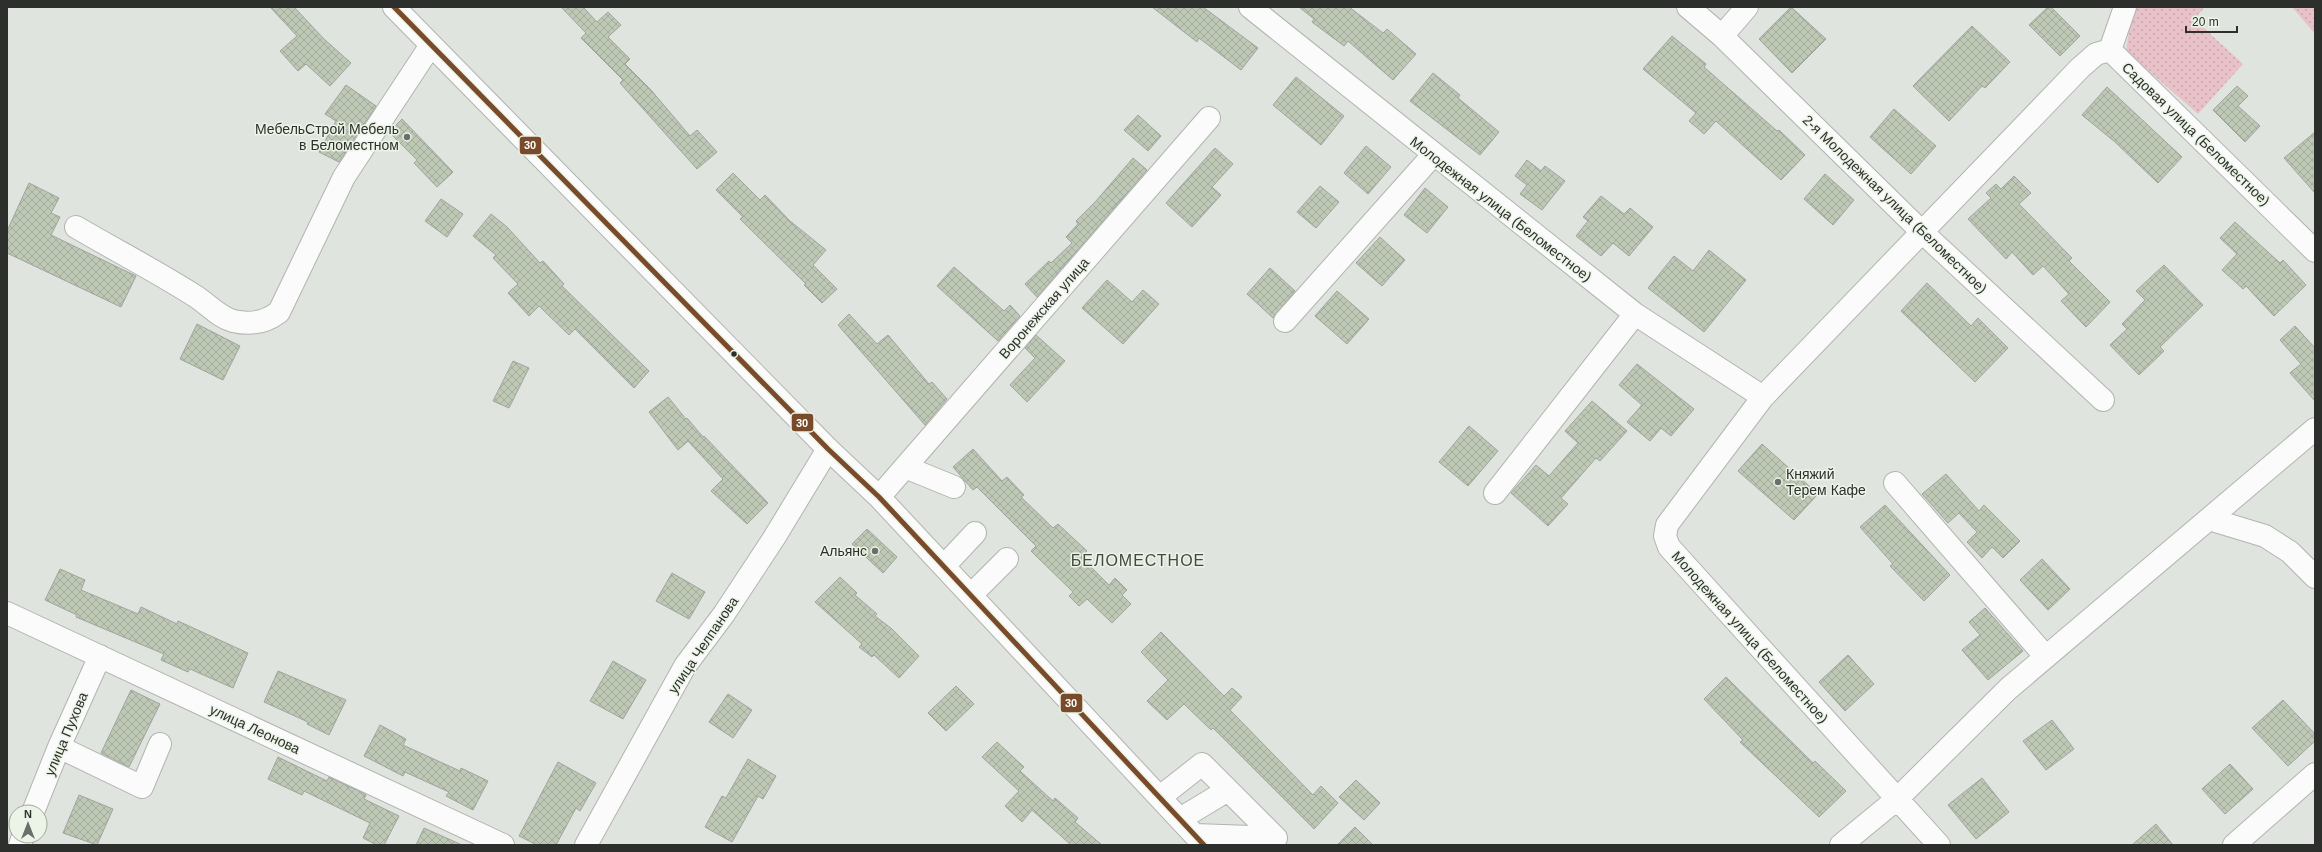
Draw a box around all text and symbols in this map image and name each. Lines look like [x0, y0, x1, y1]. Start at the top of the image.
scale bar [2186, 8, 2237, 34]
text: 20 m [2192, 15, 2219, 29]
street label: Садовая улица (Беломестное) [2119, 59, 2273, 209]
street label: 2-я Молодежная улица (Беломестное) [1800, 112, 1990, 296]
place label: МебельСтрой Мебель в Беломестном [255, 121, 399, 153]
marker: МебельСтрой Мебель в Беломестном [402, 132, 412, 142]
street label: Молодежная улица (Беломестное) [1407, 133, 1595, 285]
line badge: 30 [519, 136, 542, 155]
text: 30 [524, 139, 536, 151]
street label: Воронежская улица [996, 254, 1092, 362]
unlabelled marker [729, 349, 739, 359]
line badge: 30 [791, 413, 814, 432]
text: 30 [796, 417, 808, 429]
place label: Княжий Терем Кафе [1786, 466, 1866, 498]
marker: Княжий Терем Кафе [1773, 477, 1783, 487]
place label: Альянс [820, 543, 867, 559]
marker: Альянс [870, 546, 880, 556]
street label: Молодежная улица (Беломестное) [1669, 548, 1831, 726]
district label: БЕЛОМЕСТНОЕ [1071, 552, 1205, 569]
street label: улица Челпанова [665, 593, 741, 696]
street label: улица Пухова [41, 690, 91, 778]
line badge: 30 [1060, 693, 1083, 713]
text: 30 [1065, 697, 1077, 709]
street label: улица Леонова [207, 701, 303, 757]
north arrow [8, 804, 48, 844]
text: N [24, 808, 32, 820]

